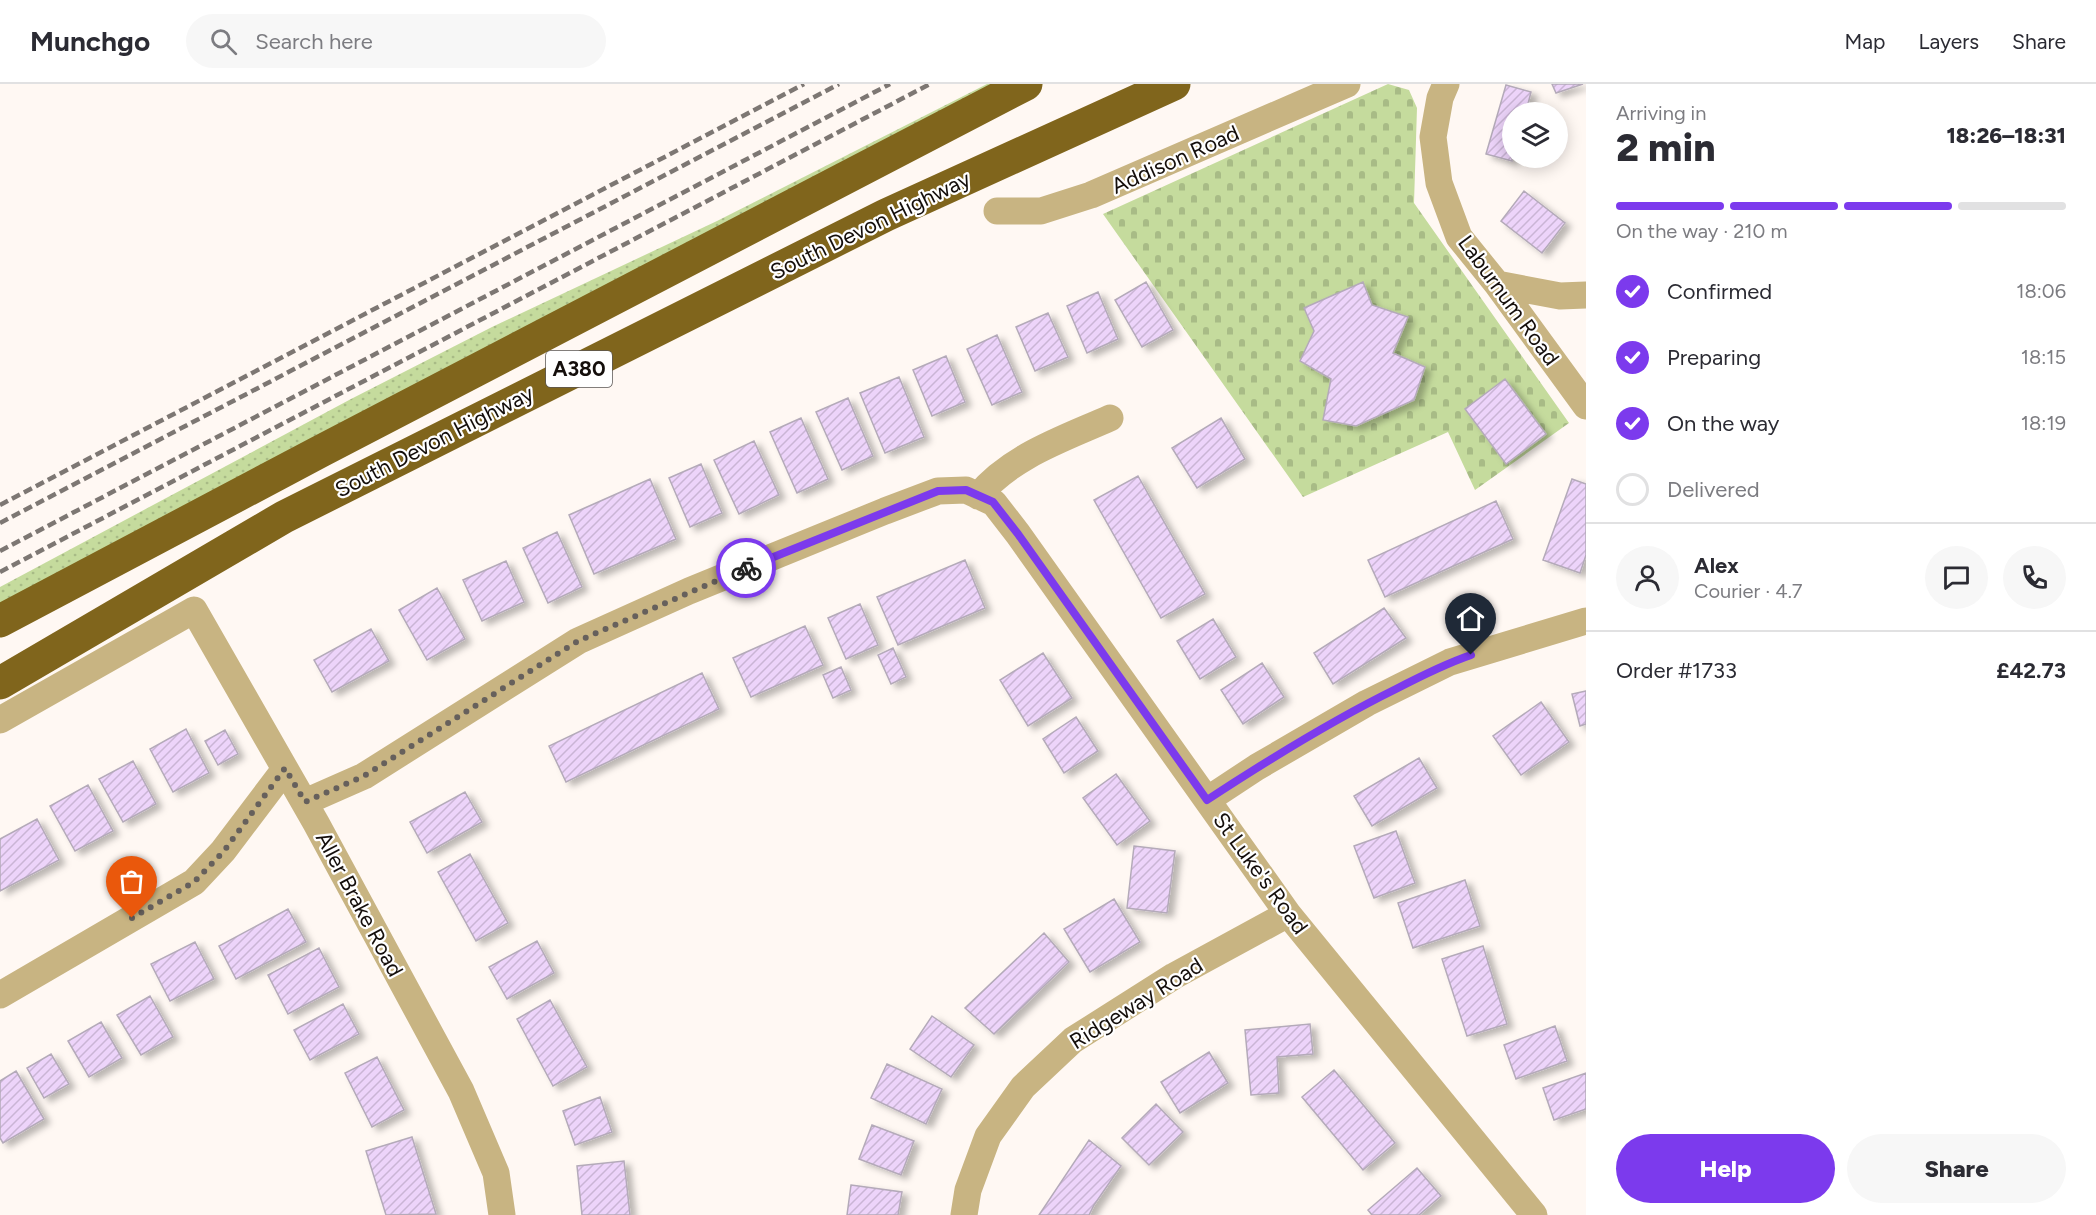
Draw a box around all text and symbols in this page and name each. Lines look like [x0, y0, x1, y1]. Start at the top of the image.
search box [186, 14, 606, 68]
text: Munchgo [30, 24, 150, 58]
icon: search [207, 25, 240, 58]
text: Search here [255, 28, 373, 55]
text: Map [1845, 29, 1885, 54]
text: Layers [1918, 29, 1979, 54]
text: Share [2012, 29, 2066, 54]
text: Arriving in [1616, 101, 1706, 125]
map controls [1502, 102, 1568, 168]
button: layers [1502, 102, 1568, 168]
street label: Addison Road [1107, 119, 1243, 200]
text: 18:26–18:31 [1946, 122, 2066, 149]
text: 2 min [1616, 124, 1716, 171]
street label: South Devon Highway [766, 165, 975, 286]
text: On the way · 210 m [1616, 219, 1787, 243]
street label: Laburnum Road [1452, 230, 1565, 371]
icon: check [1616, 275, 1649, 308]
text: Confirmed [1667, 278, 1772, 305]
text: 18:06 [2016, 279, 2066, 303]
icon: check [1616, 341, 1649, 374]
text: Preparing [1667, 344, 1761, 371]
text: 18:15 [2021, 345, 2066, 369]
road number: A380 [546, 351, 612, 387]
street label: South Devon Highway [330, 379, 538, 503]
icon: check [1616, 407, 1649, 440]
text: On the way [1667, 410, 1779, 437]
text: 18:19 [2021, 411, 2066, 435]
text: Delivered [1667, 476, 1760, 503]
courier [716, 538, 776, 598]
button: person [1616, 546, 1679, 609]
button: chat [1925, 546, 1988, 609]
button: phone [2003, 546, 2066, 609]
icon: bike [730, 552, 763, 585]
text: Alex [1694, 552, 1739, 579]
text: Courier · 4.7 [1694, 579, 1803, 603]
pin [1445, 593, 1496, 655]
icon: home [1454, 602, 1487, 635]
text: Order #1733 [1616, 657, 1737, 684]
text: £42.73 [1996, 657, 2066, 684]
street label: St Luke's Road [1207, 807, 1314, 940]
street label: Aller Brake Road [310, 827, 409, 981]
pin [106, 856, 157, 918]
icon: bag [115, 865, 148, 898]
street label: Ridgeway Road [1065, 952, 1208, 1055]
button: Help [1616, 1134, 1835, 1203]
button: Share [1847, 1134, 2066, 1203]

